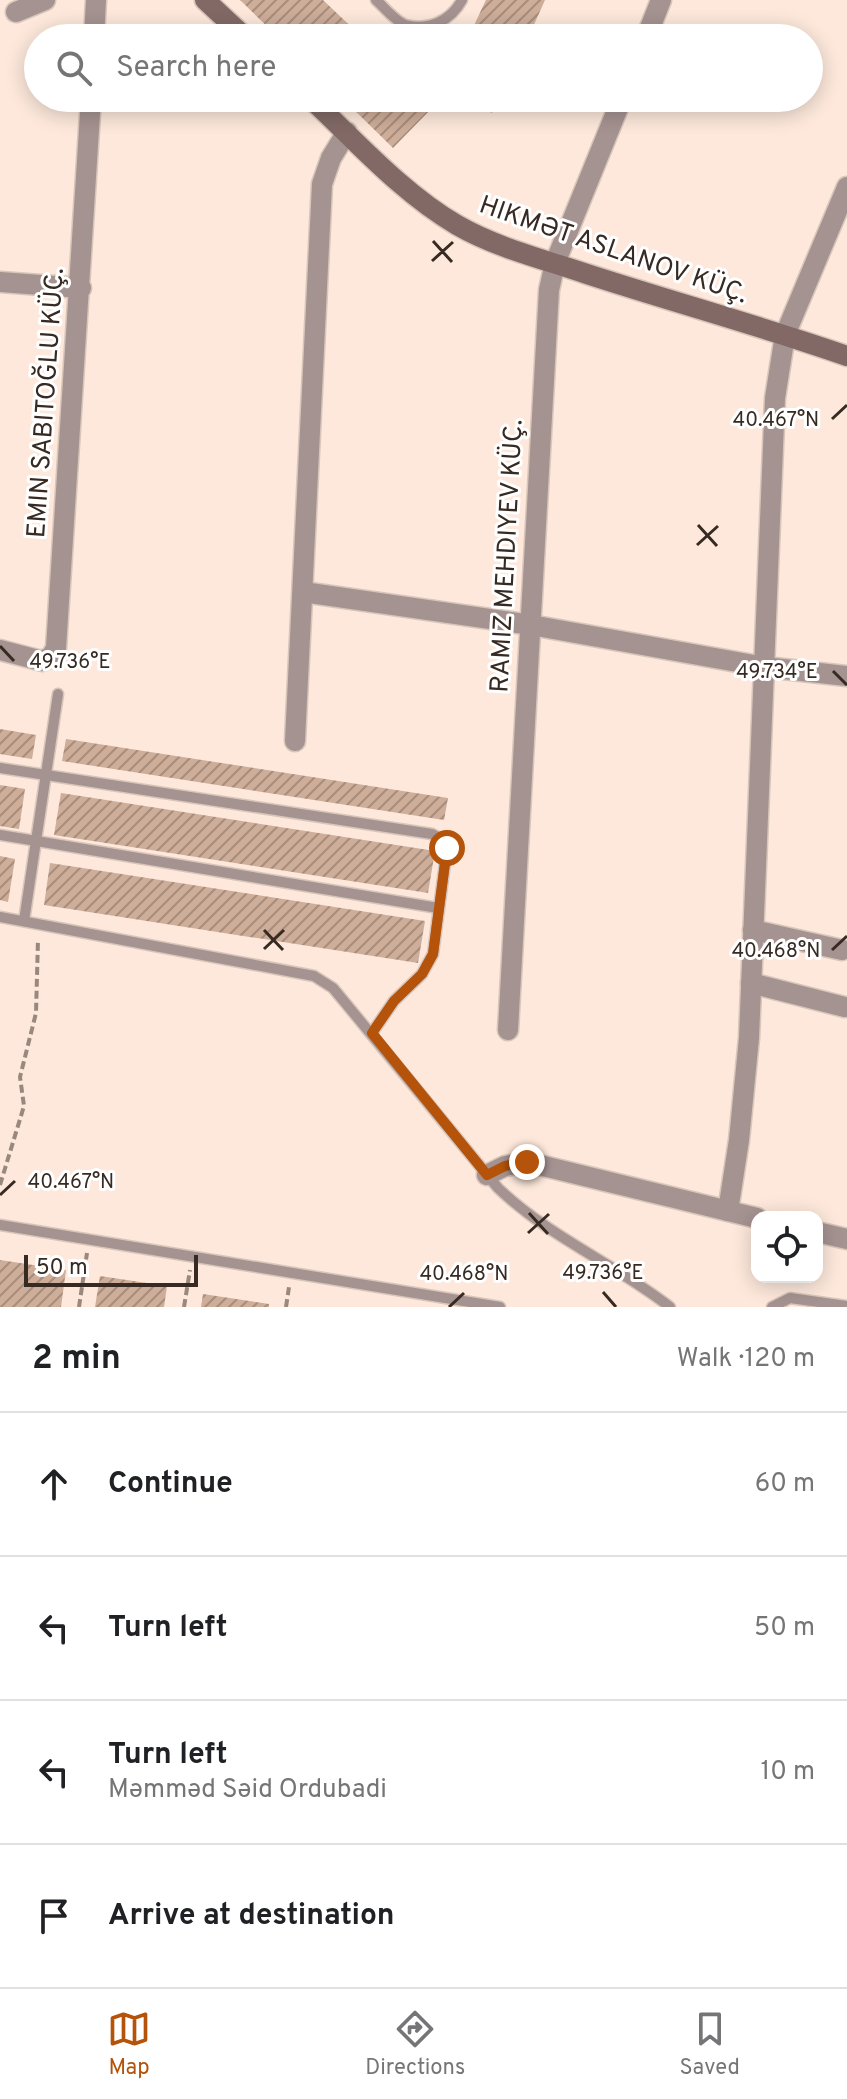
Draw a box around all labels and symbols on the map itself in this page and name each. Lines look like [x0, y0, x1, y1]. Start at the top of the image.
street label: HIKMƏT ASLANOV KÜÇ. [474, 189, 752, 312]
street label: EMIN SABITOĞLU KÜÇ. [18, 267, 73, 539]
text: 40.467°N [733, 408, 819, 434]
street label: RAMIZ MEHDIYEV KÜÇ. [483, 418, 532, 693]
text: 49.736°E [30, 650, 110, 676]
text: 49.734°E [736, 660, 818, 686]
route start [429, 830, 465, 866]
text: 40.468°N [732, 939, 820, 965]
route end [509, 1144, 545, 1180]
text: 40.467°N [28, 1170, 114, 1196]
scale bar [24, 1251, 198, 1287]
text: 49.736°E [563, 1261, 643, 1287]
text: 40.468°N [420, 1262, 508, 1288]

